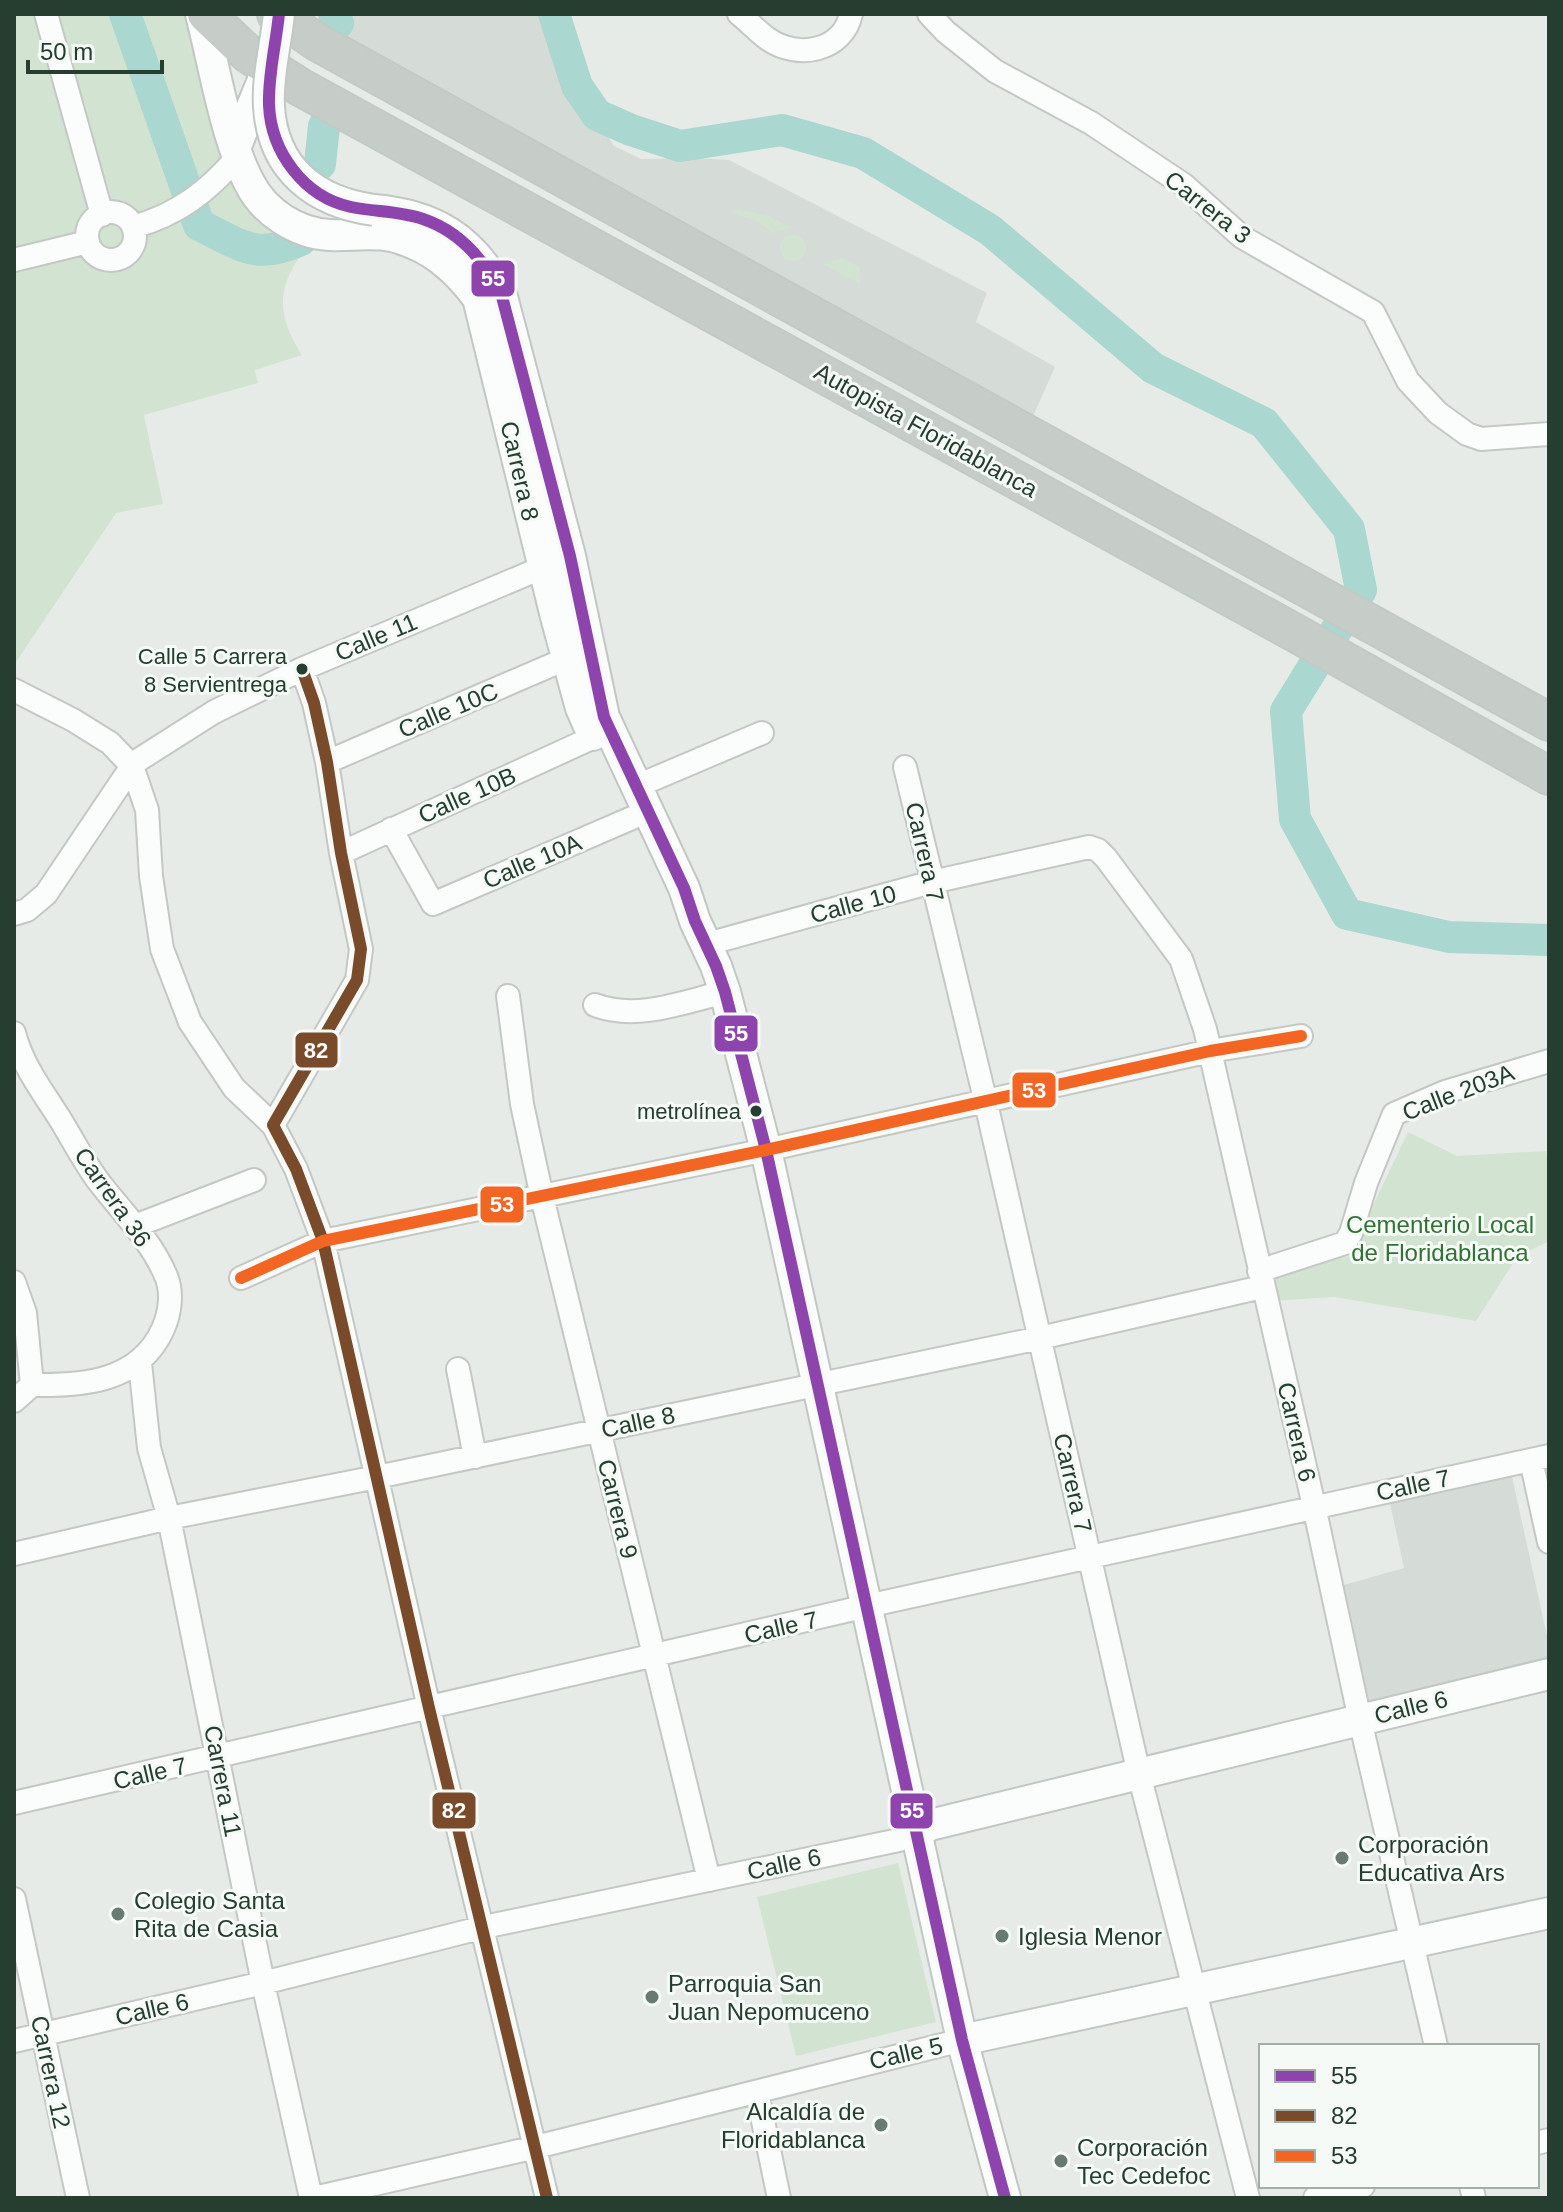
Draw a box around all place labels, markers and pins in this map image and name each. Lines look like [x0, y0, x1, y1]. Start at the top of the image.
place label: Calle 5 Carrera 8 Servientrega [138, 644, 288, 697]
marker: Calle 5 Carrera 8 Servientrega [294, 661, 310, 677]
place label: metrolínea [637, 1099, 742, 1124]
marker: metrolínea [748, 1103, 764, 1119]
place label: Corporación Educativa Ars [1358, 1831, 1505, 1886]
marker: Corporación Educativa Ars [1333, 1849, 1351, 1867]
place label: Colegio Santa Rita de Casia [134, 1887, 285, 1942]
marker: Colegio Santa Rita de Casia [109, 1905, 127, 1923]
place label: Iglesia Menor [1018, 1923, 1162, 1950]
marker: Iglesia Menor [993, 1927, 1011, 1945]
place label: Parroquia San Juan Nepomuceno [668, 1970, 869, 2025]
marker: Parroquia San Juan Nepomuceno [643, 1988, 661, 2006]
place label: Alcaldía de Floridablanca [721, 2098, 866, 2153]
marker: Alcaldía de Floridablanca [872, 2116, 890, 2134]
place label: Corporación Tec Cedefoc [1077, 2134, 1210, 2189]
marker: Corporación Tec Cedefoc [1052, 2152, 1070, 2170]

